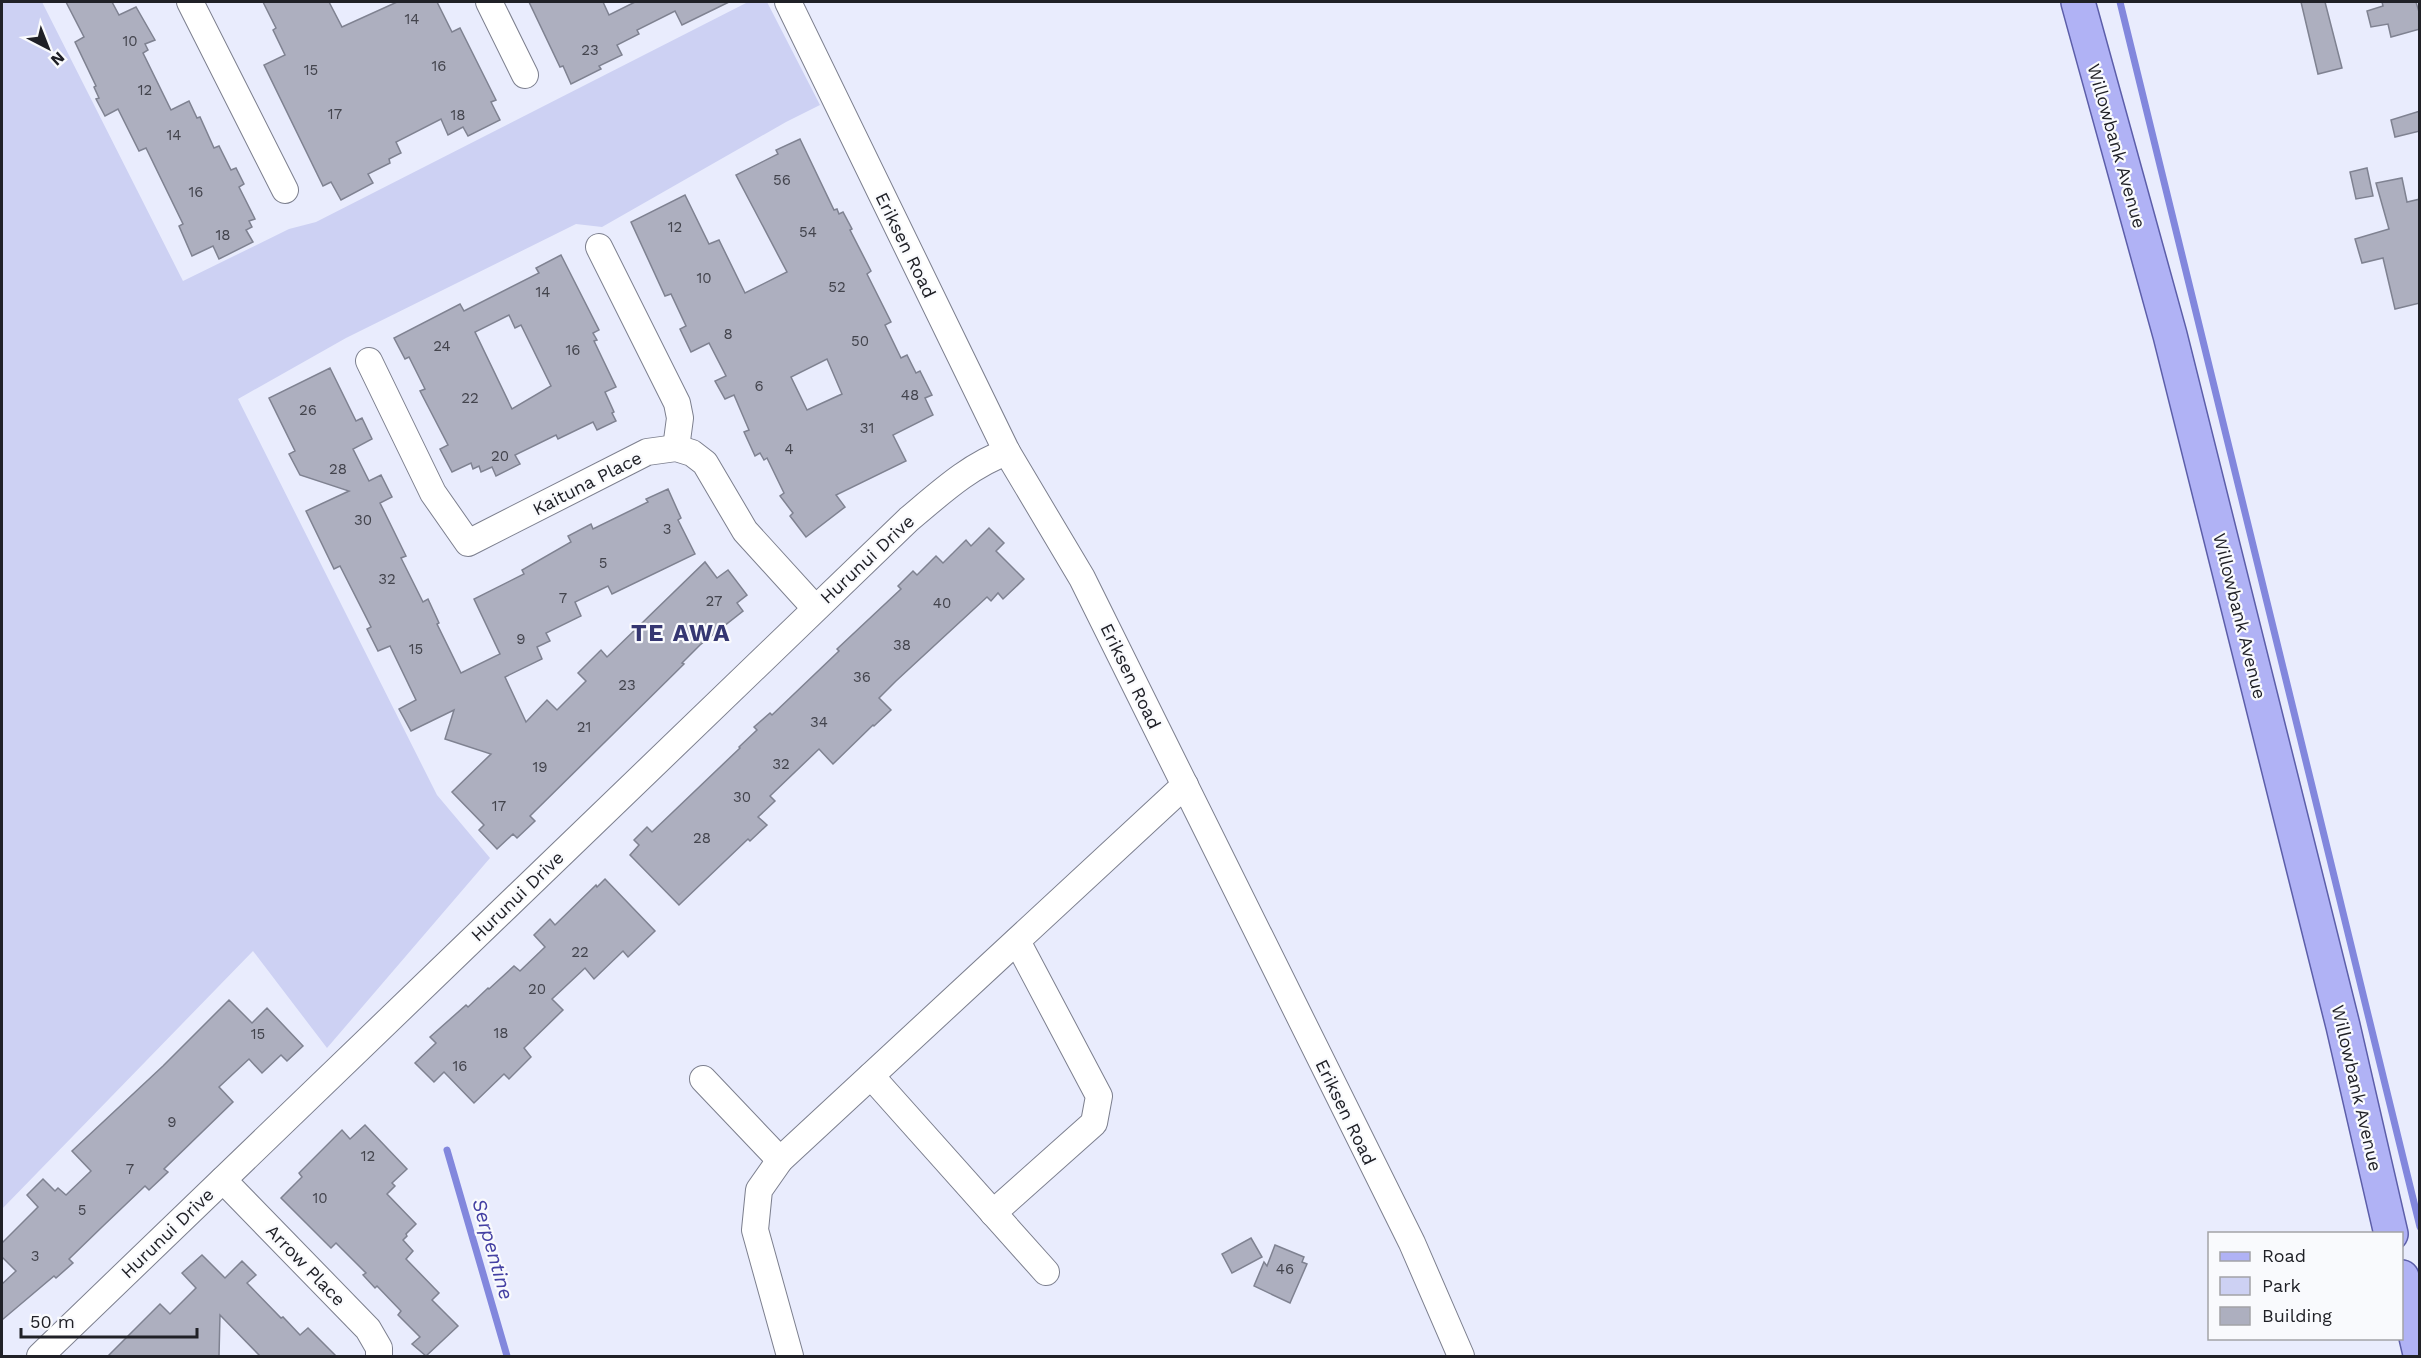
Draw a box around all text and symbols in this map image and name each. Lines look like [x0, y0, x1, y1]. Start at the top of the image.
house number: 14 [404, 10, 420, 28]
north arrow [18, 18, 78, 78]
house number: 10 [122, 32, 138, 50]
house number: 23 [581, 41, 599, 59]
text: N [47, 48, 68, 70]
house number: 16 [432, 57, 446, 75]
house number: 15 [304, 61, 318, 79]
street label: Willowbank Avenue [2083, 61, 2151, 231]
house number: 12 [138, 81, 152, 99]
house number: 17 [328, 105, 342, 123]
house number: 18 [450, 106, 466, 124]
house number: 14 [166, 126, 182, 144]
house number: 56 [773, 171, 791, 189]
house number: 16 [189, 183, 203, 201]
street label: Eriksen Road [871, 189, 941, 301]
house number: 12 [668, 218, 682, 236]
house number: 54 [799, 223, 817, 241]
house number: 18 [215, 226, 231, 244]
house number: 10 [696, 269, 712, 287]
house number: 52 [828, 278, 846, 296]
house number: 14 [535, 283, 551, 301]
house number: 8 [723, 325, 733, 343]
house number: 50 [851, 332, 869, 350]
house number: 24 [433, 337, 451, 355]
house number: 16 [566, 341, 580, 359]
house number: 6 [754, 377, 764, 395]
house number: 48 [901, 386, 919, 404]
house number: 22 [461, 389, 479, 407]
house number: 26 [299, 401, 317, 419]
house number: 31 [860, 419, 874, 437]
house number: 4 [784, 440, 794, 458]
house number: 20 [491, 447, 509, 465]
street label: Kaituna Place [529, 447, 645, 519]
house number: 28 [329, 460, 347, 478]
street label: Hurunui Drive [816, 510, 918, 608]
house number: 30 [354, 511, 372, 529]
house number: 3 [663, 520, 671, 538]
street label: Willowbank Avenue [2209, 531, 2271, 701]
house number: 5 [599, 554, 607, 572]
house number: 32 [378, 570, 396, 588]
house number: 7 [559, 589, 567, 607]
house number: 27 [706, 592, 722, 610]
house number: 40 [933, 594, 951, 612]
district label: TE AWA [631, 619, 731, 647]
street label: Eriksen Road [1096, 620, 1166, 732]
house number: 9 [516, 630, 526, 648]
house number: 38 [893, 636, 911, 654]
house number: 15 [409, 640, 423, 658]
house number: 36 [853, 668, 871, 686]
house number: 23 [618, 676, 636, 694]
house number: 34 [810, 713, 828, 731]
house number: 21 [577, 718, 591, 736]
house number: 32 [772, 755, 790, 773]
house number: 19 [532, 758, 548, 776]
house number: 30 [733, 788, 751, 806]
house number: 17 [492, 797, 506, 815]
house number: 28 [693, 829, 711, 847]
street label: Hurunui Drive [466, 847, 568, 945]
house number: 22 [571, 943, 589, 961]
house number: 20 [528, 980, 546, 998]
street label: Willowbank Avenue [2328, 1003, 2386, 1173]
house number: 18 [493, 1024, 509, 1042]
house number: 15 [251, 1025, 265, 1043]
street label: Eriksen Road [1311, 1056, 1381, 1168]
house number: 16 [453, 1057, 467, 1075]
house number: 9 [167, 1113, 177, 1131]
house number: 12 [361, 1147, 375, 1165]
house number: 7 [126, 1160, 134, 1178]
street label: Hurunui Drive [116, 1184, 218, 1282]
house number: 10 [312, 1189, 328, 1207]
water label: Serpentine [467, 1196, 519, 1302]
house number: 5 [78, 1201, 86, 1219]
street label: Arrow Place [262, 1220, 350, 1310]
legend [2208, 1232, 2403, 1340]
text: Road [2262, 1245, 2306, 1266]
house number: 3 [31, 1247, 39, 1265]
house number: 46 [1276, 1260, 1294, 1278]
text: Park [2262, 1275, 2301, 1296]
scale bar [21, 1301, 196, 1339]
text: Building [2262, 1305, 2332, 1326]
text: 50 m [30, 1311, 75, 1332]

